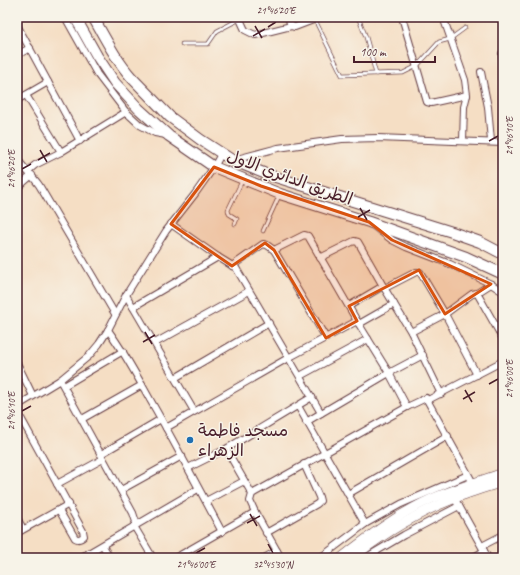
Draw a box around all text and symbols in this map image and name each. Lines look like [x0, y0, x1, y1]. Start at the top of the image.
text: 21°46'20"E [257, 4, 297, 17]
scale bar [354, 38, 435, 64]
text: 100 m [360, 44, 387, 60]
text: 21°46'10"E [503, 115, 516, 155]
street label: الطريق الدائري الاول [223, 145, 356, 212]
text: 21°46'20"E [5, 148, 18, 188]
text: 21°46'00"E [503, 358, 516, 398]
text: 21°46'10"E [5, 390, 18, 430]
place label: مسجد فاطمة الزهراء [198, 420, 288, 461]
marker: مسجد فاطمة الزهراء [185, 435, 195, 445]
text: 21°46'00"E [177, 558, 217, 571]
text: 32°45'30"N [253, 558, 295, 571]

